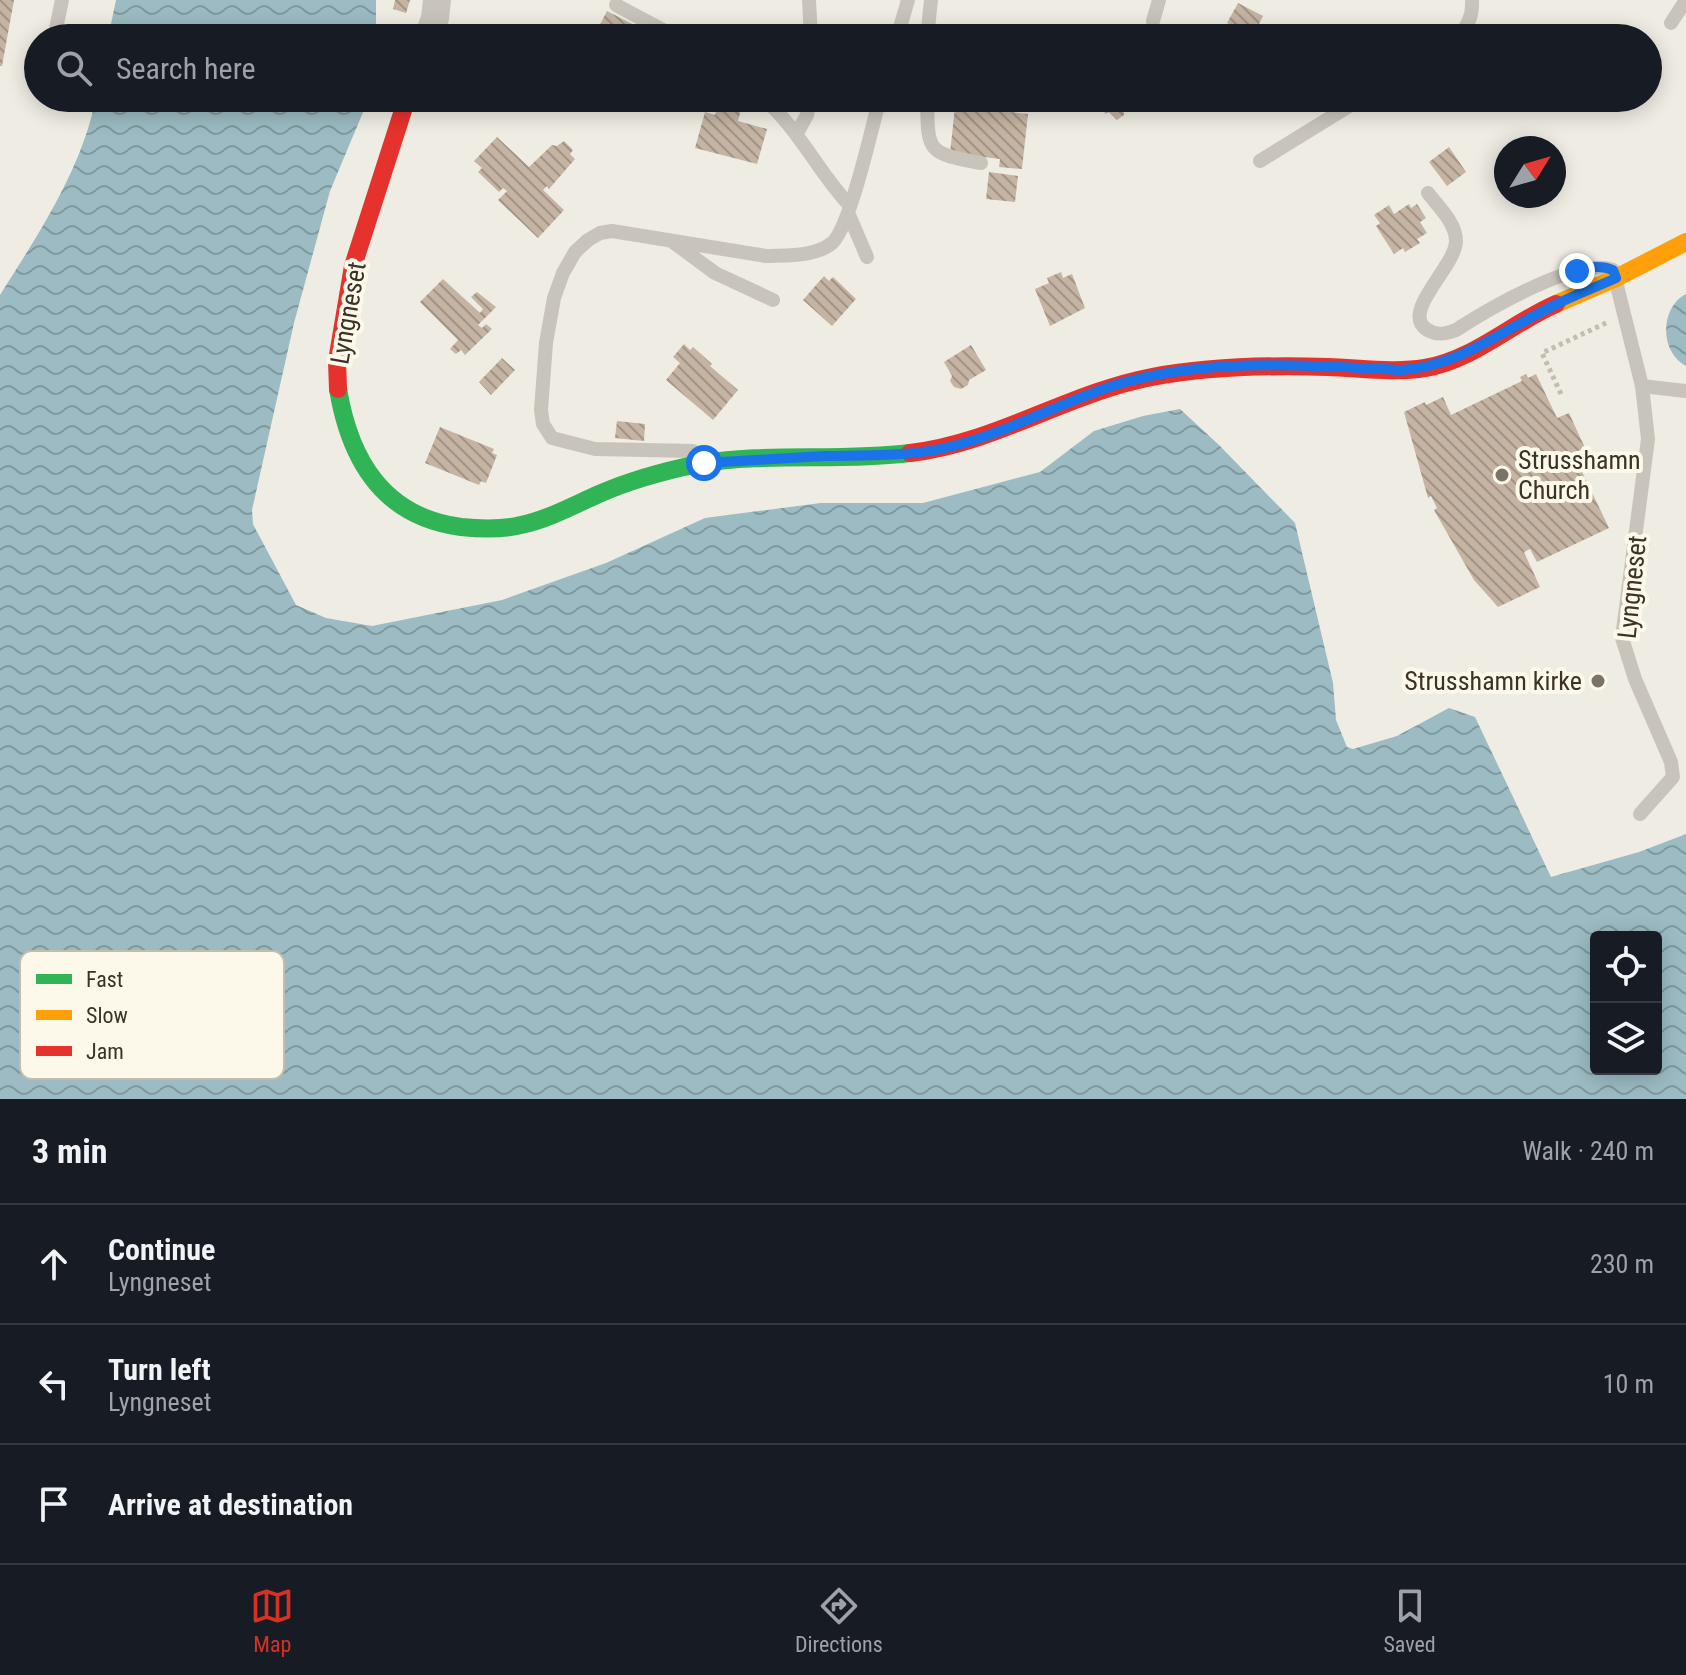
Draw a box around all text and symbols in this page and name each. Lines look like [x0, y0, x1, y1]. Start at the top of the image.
search box [24, 24, 1662, 112]
icon: search [52, 46, 96, 90]
text: Search here [116, 51, 256, 86]
north arrow [1494, 136, 1566, 208]
route end [1559, 253, 1595, 289]
street label: Lyngneset [324, 259, 372, 367]
route start [686, 445, 722, 481]
place label: Strusshamn Church [1518, 445, 1641, 505]
marker: Strusshamn Church [1493, 466, 1511, 484]
street label: Lyngneset [1612, 534, 1652, 640]
place label: Strusshamn kirke [1404, 666, 1582, 696]
marker: Strusshamn kirke [1589, 672, 1607, 690]
map controls [1590, 931, 1662, 1075]
button: locate [1590, 931, 1662, 1003]
legend [20, 951, 284, 1079]
text: Fast [86, 967, 123, 992]
text: Slow [86, 1003, 128, 1028]
button: layers [1590, 1003, 1662, 1075]
text: Jam [86, 1039, 124, 1064]
text: 3 min [32, 1131, 108, 1171]
text: Walk · 240 m [1522, 1136, 1654, 1166]
text: Continue [108, 1232, 215, 1267]
icon: ahead [32, 1242, 76, 1286]
text: 230 m [1590, 1249, 1654, 1279]
text: Lyngneset [108, 1267, 211, 1297]
text: Turn left [108, 1352, 211, 1387]
icon: left [32, 1362, 76, 1406]
text: 10 m [1603, 1369, 1654, 1399]
text: Lyngneset [108, 1387, 211, 1417]
icon: arrive [32, 1482, 76, 1526]
text: Arrive at destination [108, 1487, 353, 1522]
tab: Map [250, 1584, 294, 1657]
tab: Directions [795, 1584, 883, 1657]
tab: Saved [1383, 1584, 1436, 1657]

